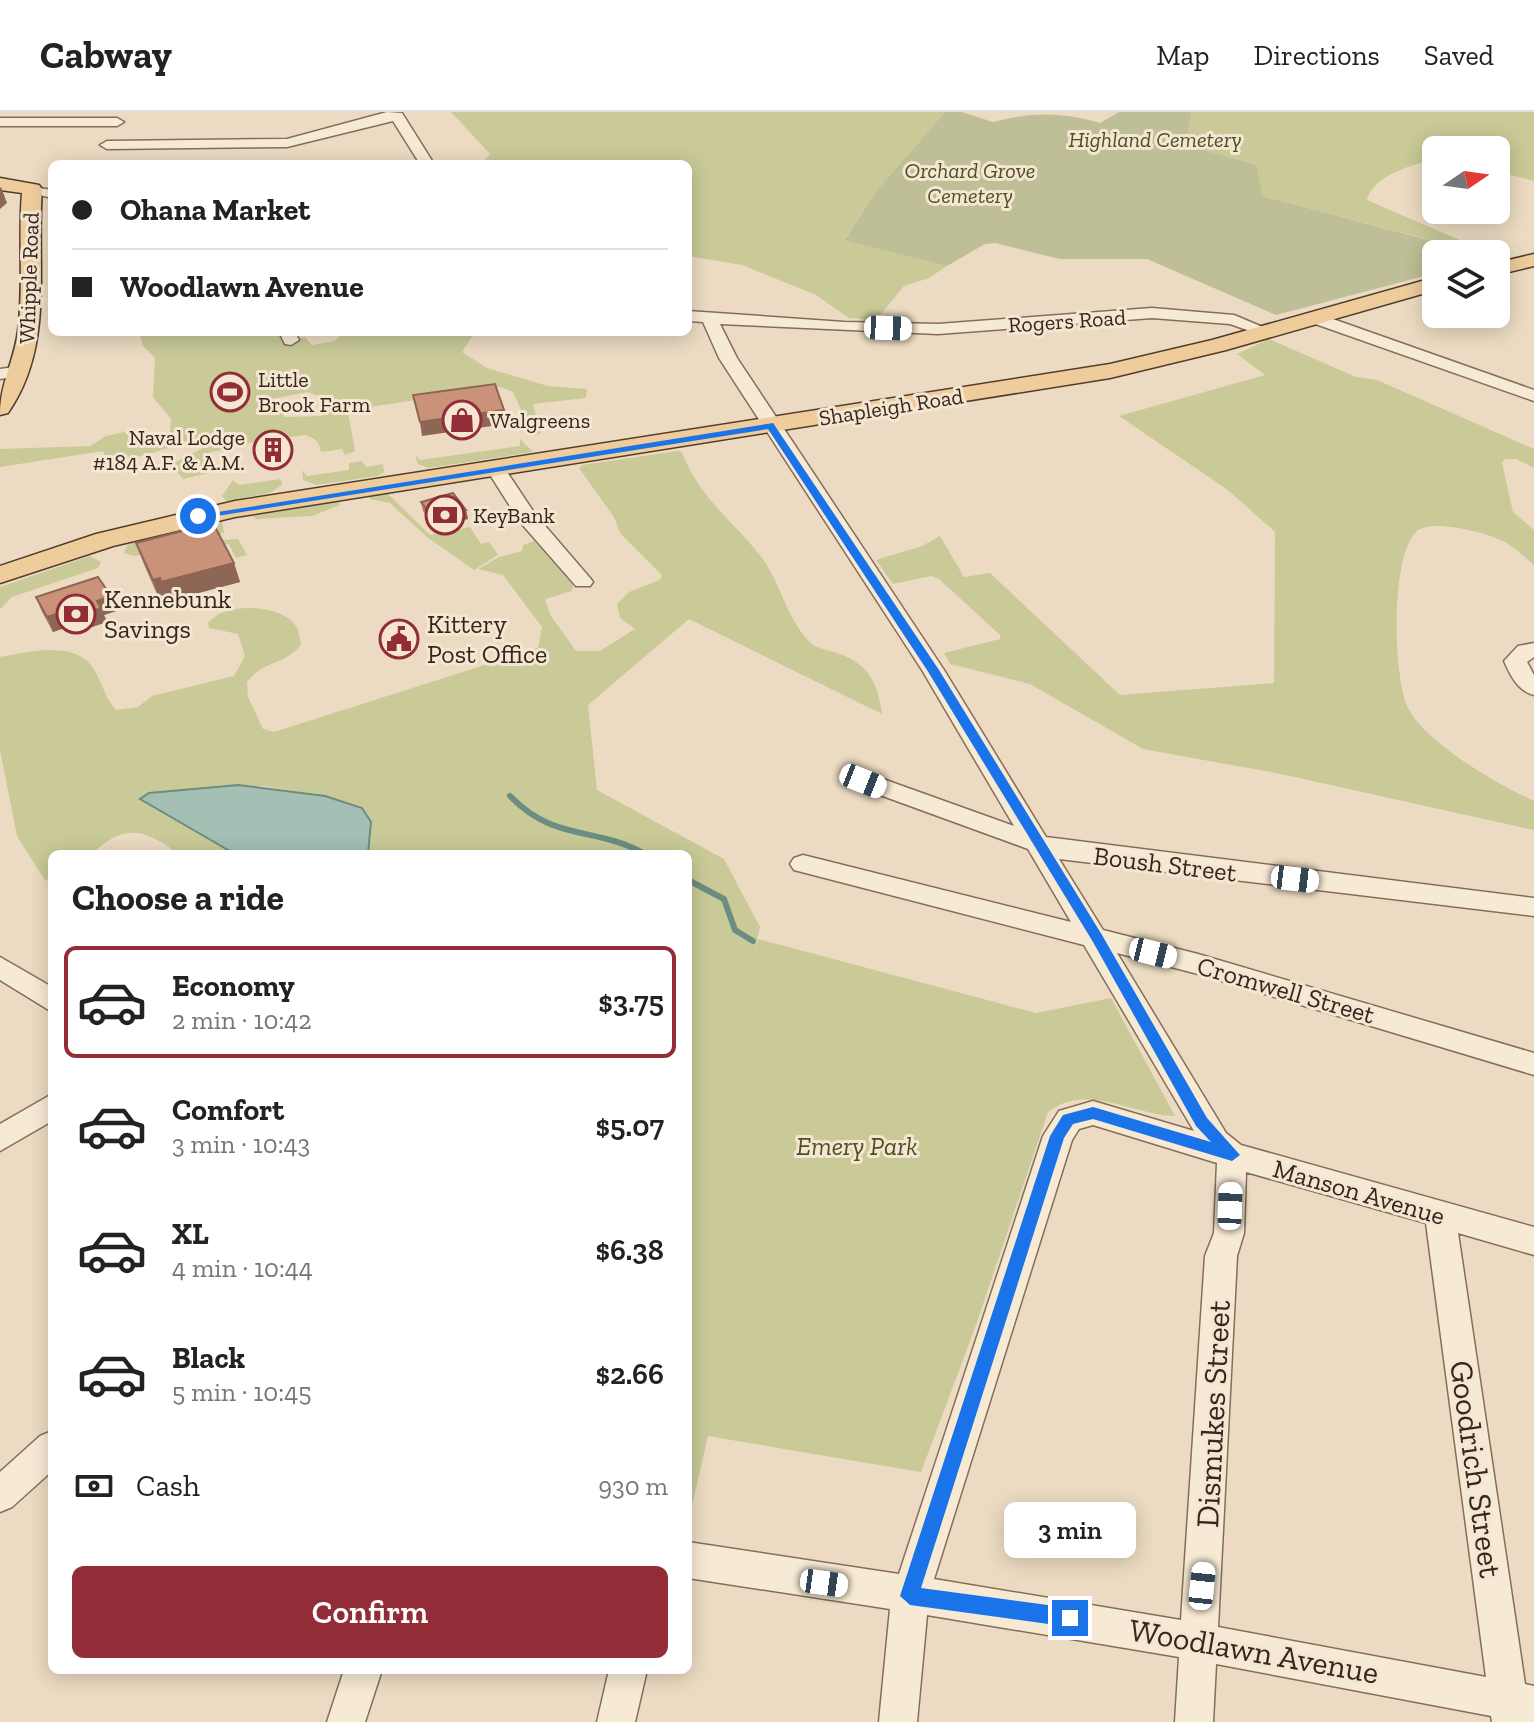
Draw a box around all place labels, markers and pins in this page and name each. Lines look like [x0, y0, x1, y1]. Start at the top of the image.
place label: Little Brook Farm [258, 366, 370, 418]
sports icon: Little Brook Farm [209, 371, 251, 413]
shop icon: Walgreens [441, 399, 483, 441]
place label: Walgreens [490, 407, 590, 434]
place label: Naval Lodge #184 A.F. & A.M. [93, 424, 245, 476]
building icon: Naval Lodge #184 A.F. & A.M. [252, 429, 294, 471]
bank icon: KeyBank [424, 494, 466, 536]
place label: KeyBank [473, 502, 556, 529]
place label: Kennebunk Savings [104, 583, 232, 645]
bank icon: Kennebunk Savings [55, 593, 97, 635]
place label: Kittery Post Office [427, 608, 547, 670]
public building icon: Kittery Post Office [378, 618, 420, 660]

